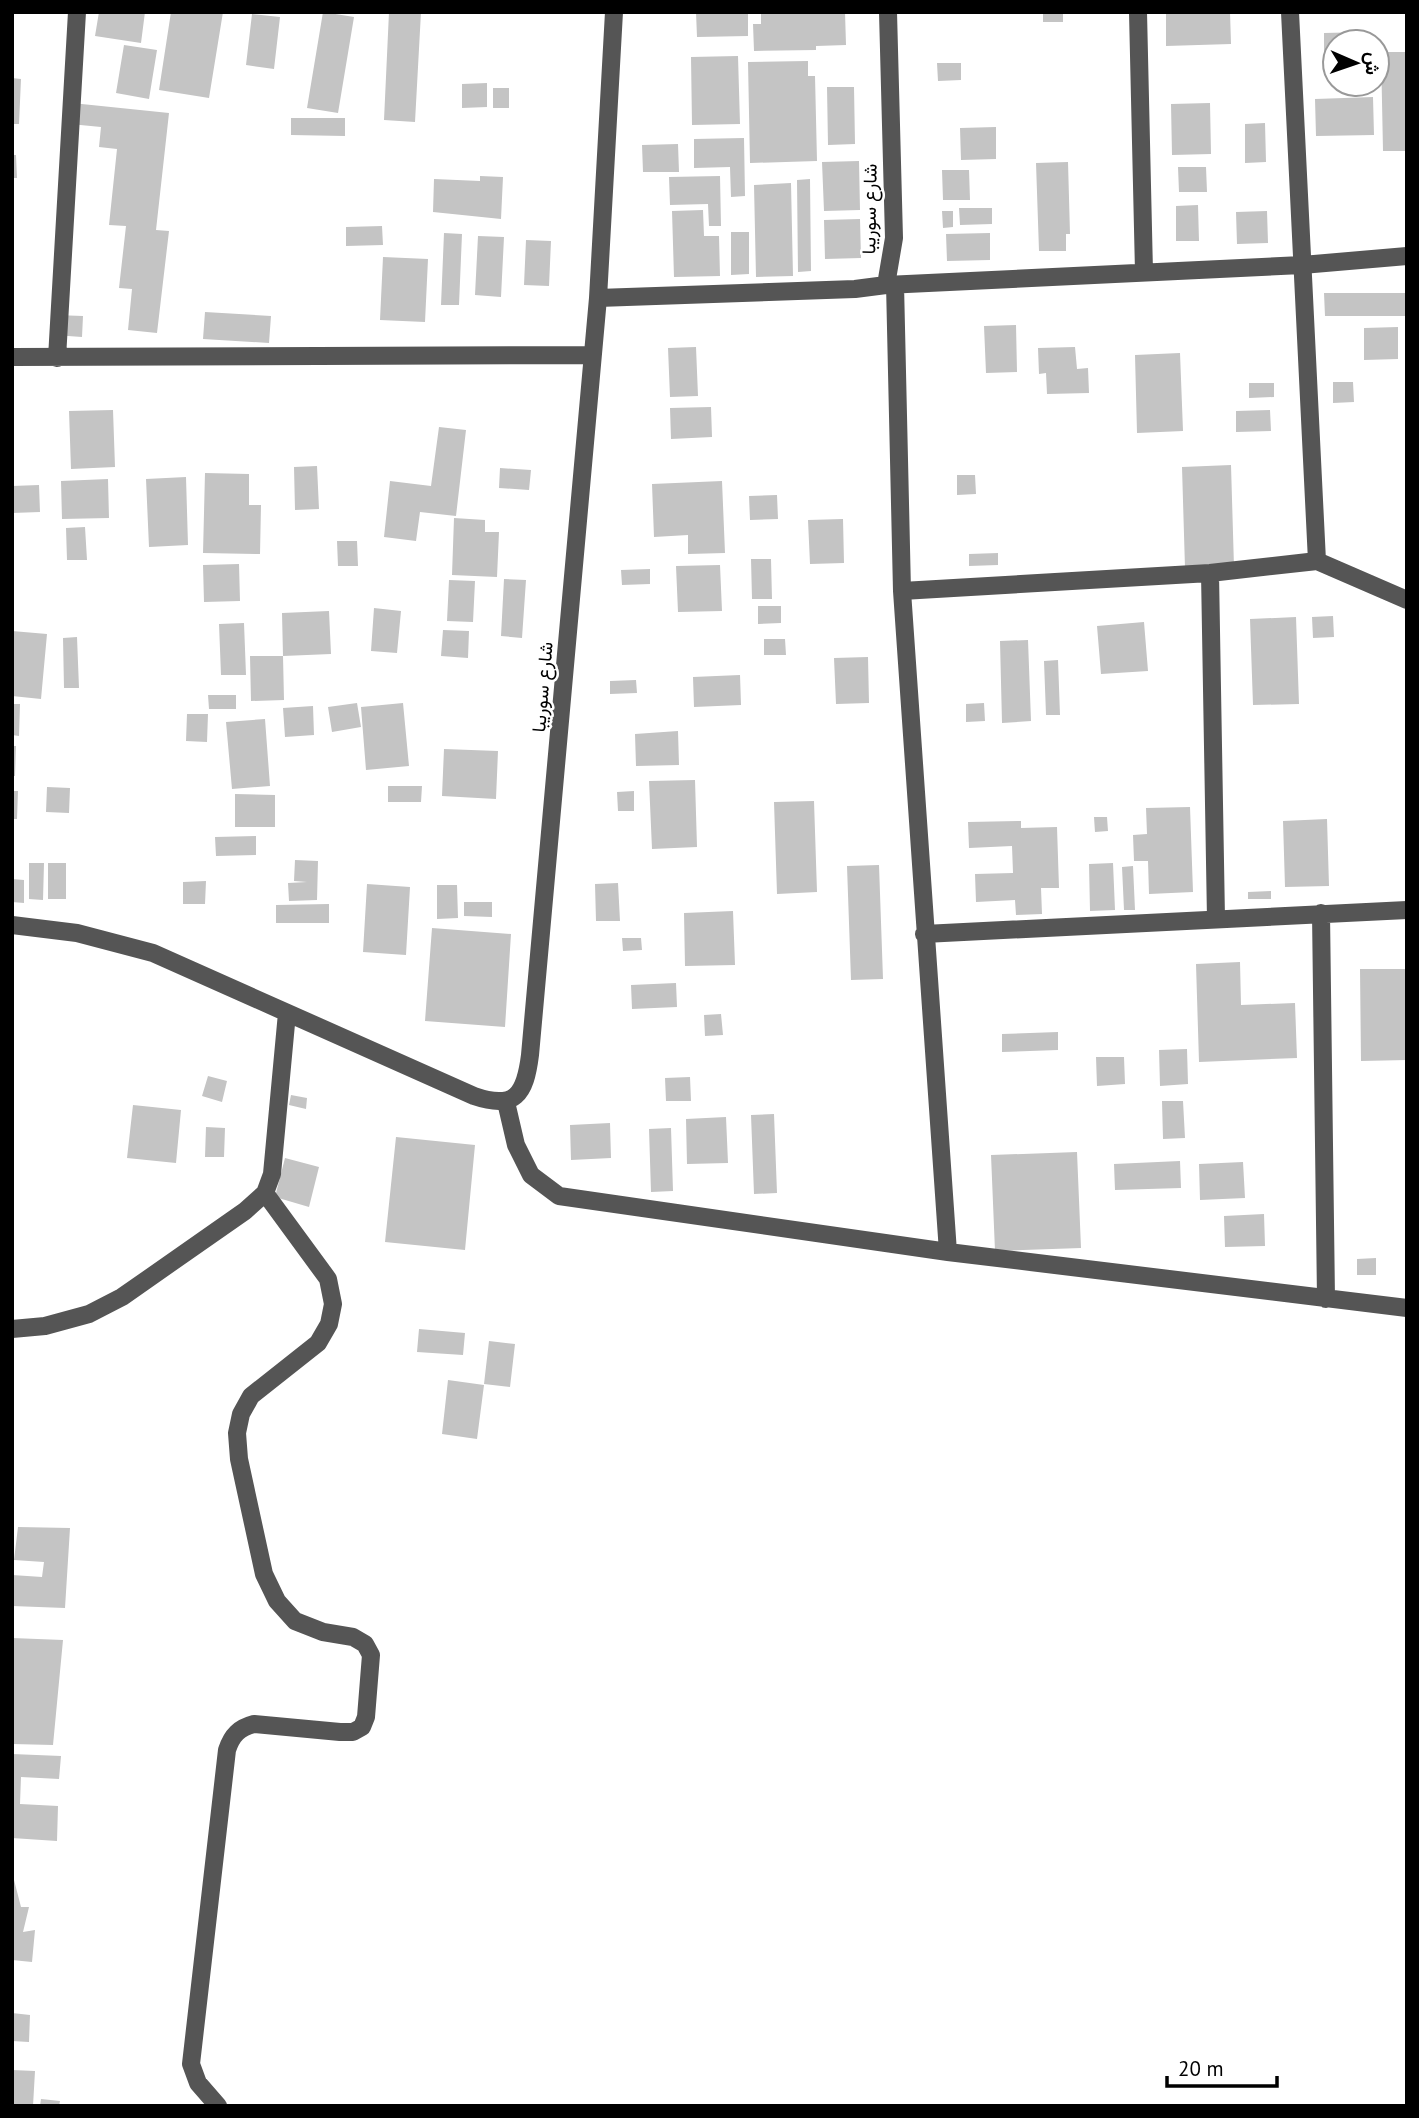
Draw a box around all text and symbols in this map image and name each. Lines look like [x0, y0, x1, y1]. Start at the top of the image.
north arrow [1321, 28, 1391, 98]
text: ش [1361, 52, 1385, 76]
street label: شارع سوريبا [856, 163, 883, 255]
street label: شارع سوريبا [526, 641, 559, 733]
scale bar [1167, 2044, 1277, 2088]
text: 20 m [1178, 2055, 1224, 2082]

